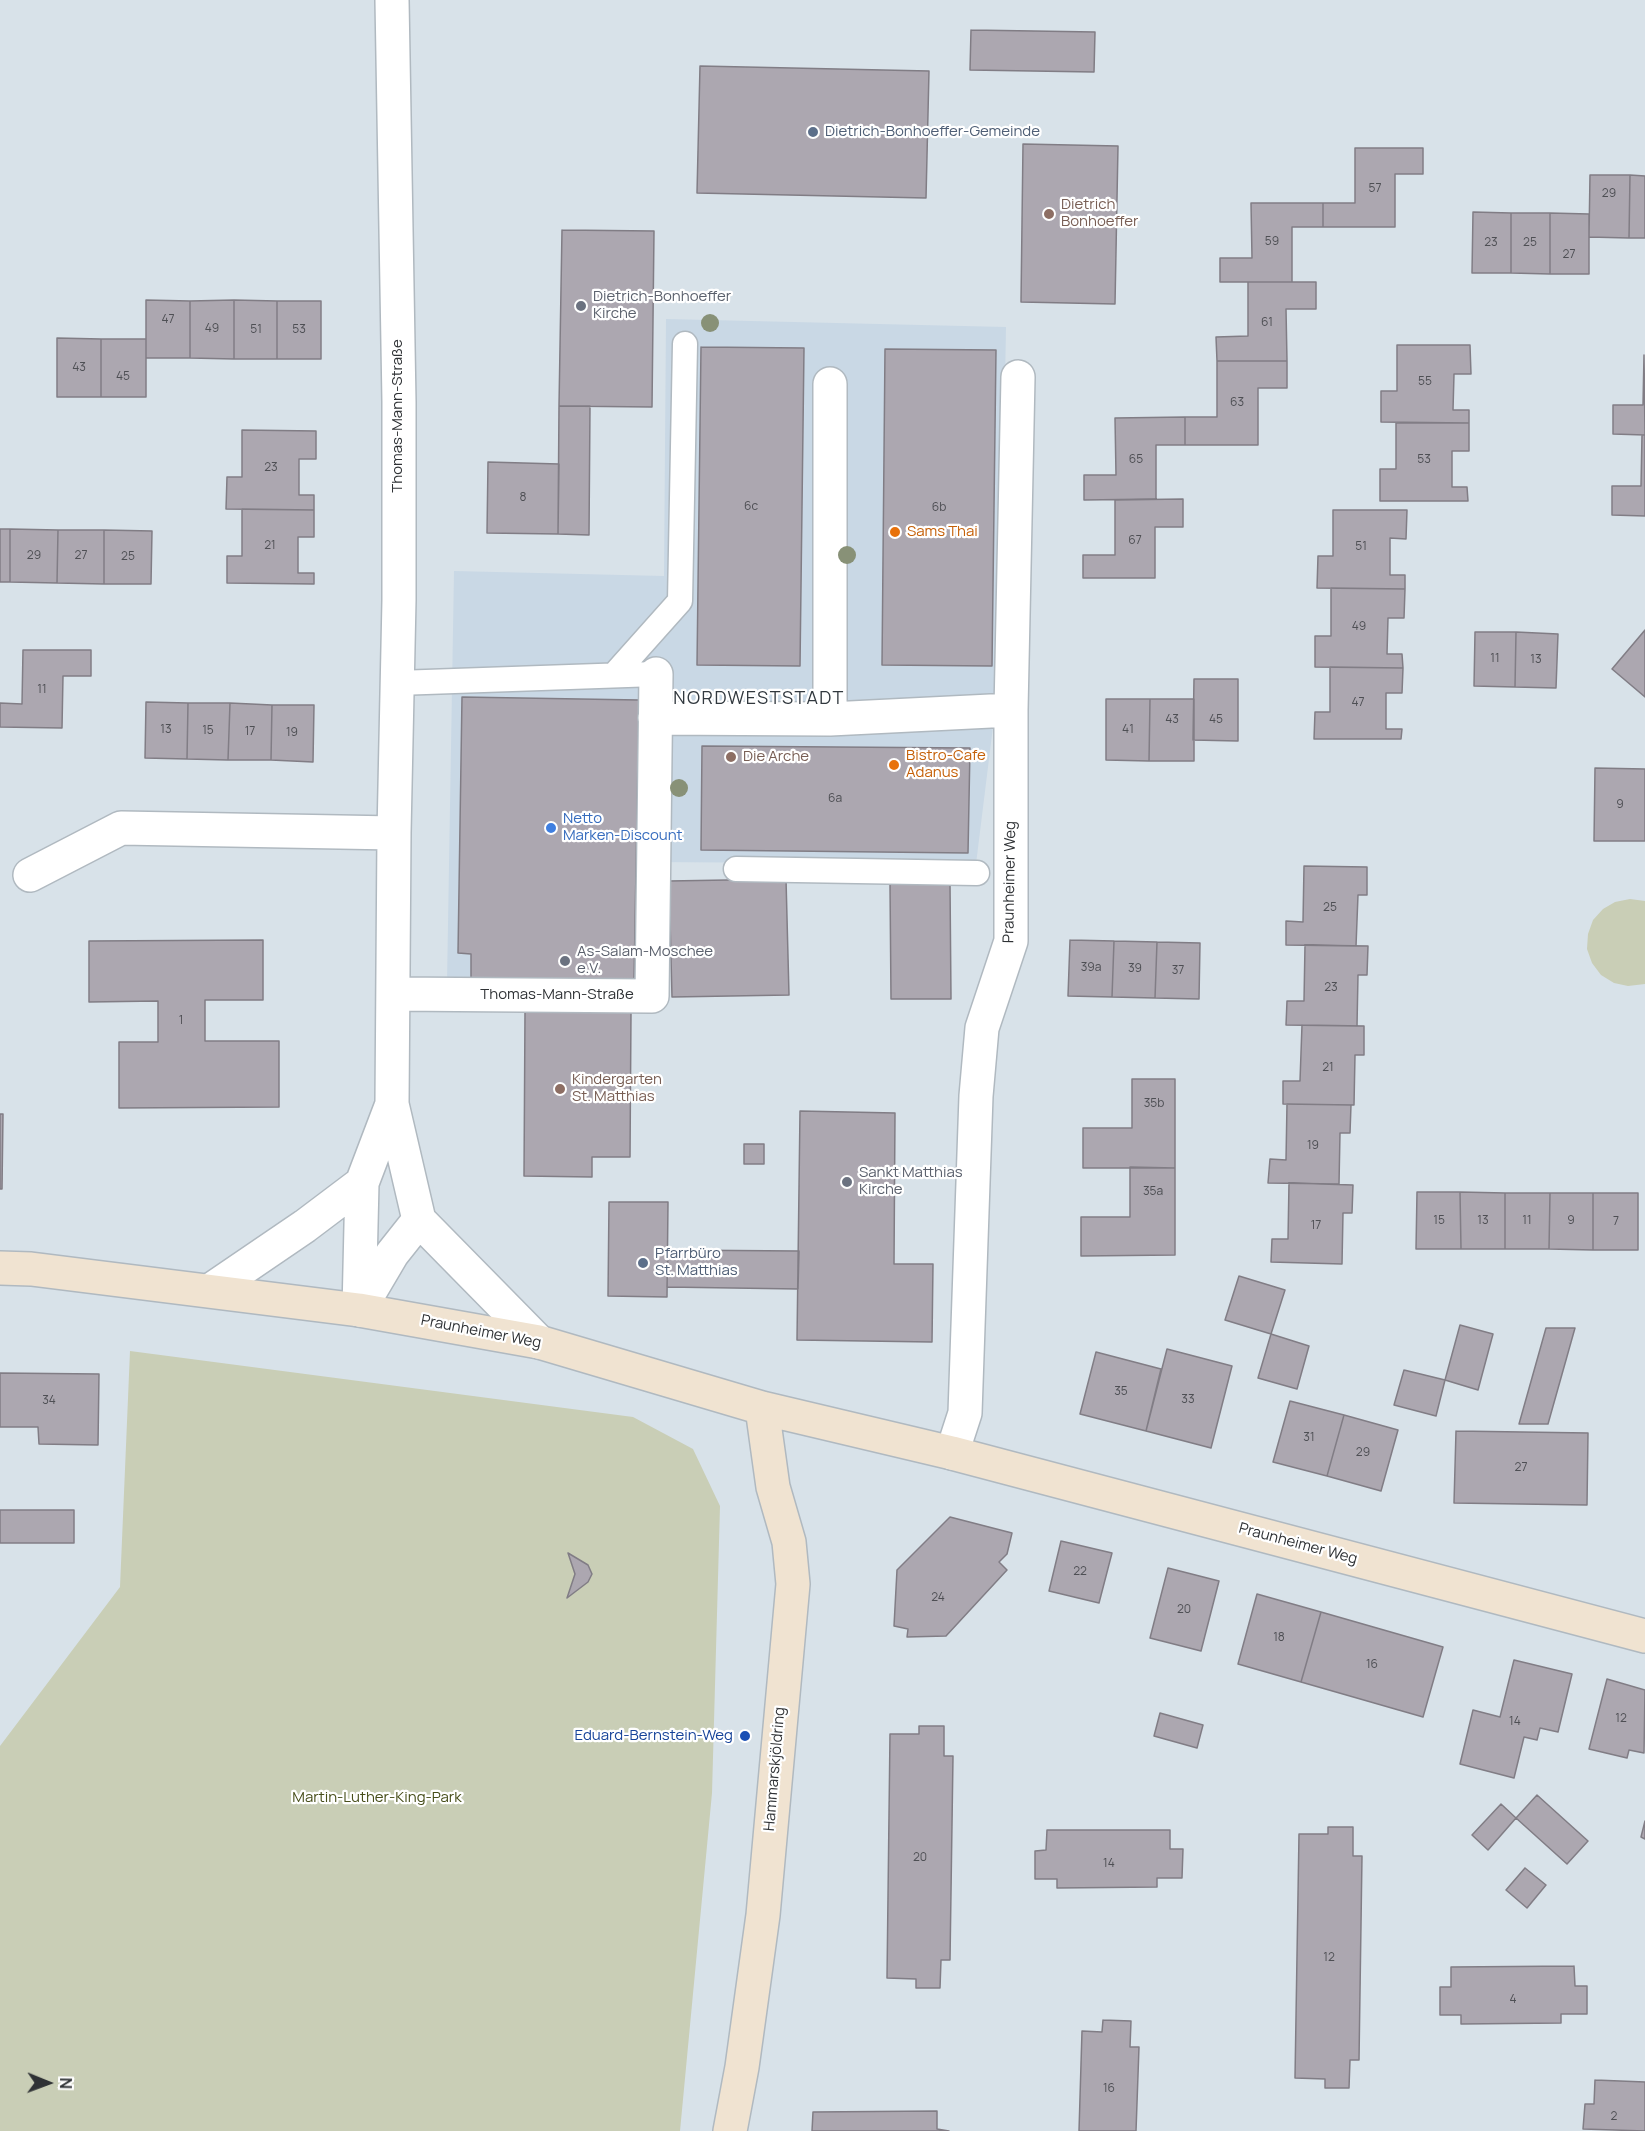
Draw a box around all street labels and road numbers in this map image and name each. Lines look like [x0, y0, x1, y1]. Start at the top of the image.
street label: Thomas-Mann-Straße [389, 339, 407, 493]
street label: Praunheimer Weg [1000, 821, 1020, 943]
street label: Thomas-Mann-Straße [480, 986, 634, 1004]
street label: Praunheimer Weg [419, 1312, 543, 1352]
street label: Praunheimer Weg [1237, 1520, 1359, 1568]
street label: Hammarskjöldring [761, 1706, 789, 1832]

